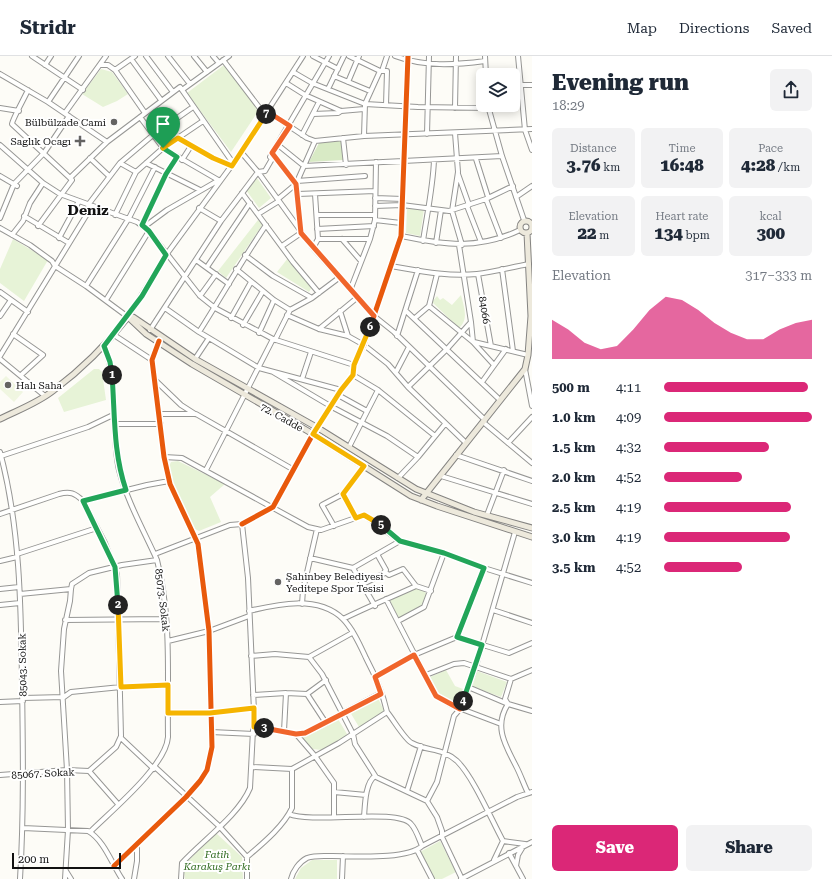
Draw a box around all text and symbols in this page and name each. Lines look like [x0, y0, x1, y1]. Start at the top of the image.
text: Stridr [20, 16, 76, 39]
text: Map [627, 20, 657, 36]
text: Directions [679, 20, 749, 36]
text: Saved [771, 20, 812, 36]
map controls [476, 68, 520, 112]
button: layers [476, 68, 520, 112]
button: share [770, 69, 812, 111]
text: Evening run [552, 70, 689, 95]
text: 18:29 [552, 98, 584, 113]
pin: 7 [256, 104, 276, 124]
pin [146, 107, 180, 148]
text: 7 [263, 107, 269, 120]
icon: arrive [152, 113, 174, 135]
place label: Bülbülzade Cami [25, 117, 106, 128]
marker: Bülbülzade Cami [109, 117, 119, 127]
marker: Saglık Ocagı [74, 135, 86, 147]
place label: Saglık Ocagı [11, 136, 71, 147]
text: Distance [570, 142, 617, 155]
text: Time [669, 142, 695, 155]
text: Pace [758, 142, 783, 155]
text: 3.76 [566, 155, 601, 175]
text: 16:48 [660, 155, 704, 175]
text: 4:28 [741, 155, 775, 175]
text: km [601, 161, 620, 174]
text: /km [775, 161, 800, 174]
district label: Deniz [68, 202, 108, 218]
text: Elevation [568, 210, 618, 223]
text: Heart rate [656, 210, 708, 223]
text: kcal [760, 210, 782, 223]
text: 22 [577, 223, 596, 243]
text: 134 [654, 223, 683, 243]
text: 300 [756, 223, 785, 243]
text: m [596, 229, 609, 242]
text: bpm [683, 229, 710, 242]
text: Elevation [552, 268, 611, 283]
text: 317–333 m [745, 268, 812, 283]
street label: 84066 [477, 295, 492, 325]
pin: 6 [360, 317, 380, 337]
text: 6 [367, 320, 373, 333]
pin: 1 [102, 365, 122, 385]
text: 1 [109, 368, 115, 381]
marker: Halı Saha [3, 380, 13, 390]
place label: Halı Saha [16, 380, 63, 391]
text: 500 m [552, 380, 590, 395]
text: 4:11 [616, 380, 641, 395]
street label: 72. Cadde [258, 401, 305, 434]
text: 1.0 km [552, 410, 595, 425]
text: 4:09 [616, 410, 641, 425]
text: 1.5 km [552, 440, 595, 455]
text: 4:32 [616, 440, 641, 455]
text: 2.0 km [552, 470, 595, 485]
text: 4:52 [616, 470, 641, 485]
text: 2.5 km [552, 500, 595, 515]
text: 4:19 [616, 500, 641, 515]
pin: 5 [371, 515, 391, 535]
text: 5 [378, 518, 384, 531]
text: 3.0 km [552, 530, 595, 545]
text: 4:19 [616, 530, 641, 545]
text: 3.5 km [552, 560, 595, 575]
text: 4:52 [616, 560, 641, 575]
street label: 85073. Sokak [153, 568, 172, 633]
place label: Şahinbey Belediyesi Yeditepe Spor Tesisi [286, 571, 384, 594]
marker: Şahinbey Belediyesi Yeditepe Spor Tesisi [273, 577, 283, 587]
pin: 2 [108, 595, 128, 615]
text: 2 [115, 598, 121, 611]
street label: 85043. Sokak [16, 633, 29, 697]
pin: 4 [453, 691, 473, 711]
text: 4 [460, 694, 466, 707]
pin: 3 [254, 718, 274, 738]
text: 3 [261, 721, 267, 734]
street label: 85067. Sokak [11, 766, 76, 781]
button: Save [552, 825, 678, 871]
button: Share [686, 825, 812, 871]
park label: Fatih Karakuş Parkı [183, 849, 250, 872]
scale bar [12, 851, 121, 870]
text: 200 m [18, 853, 49, 866]

